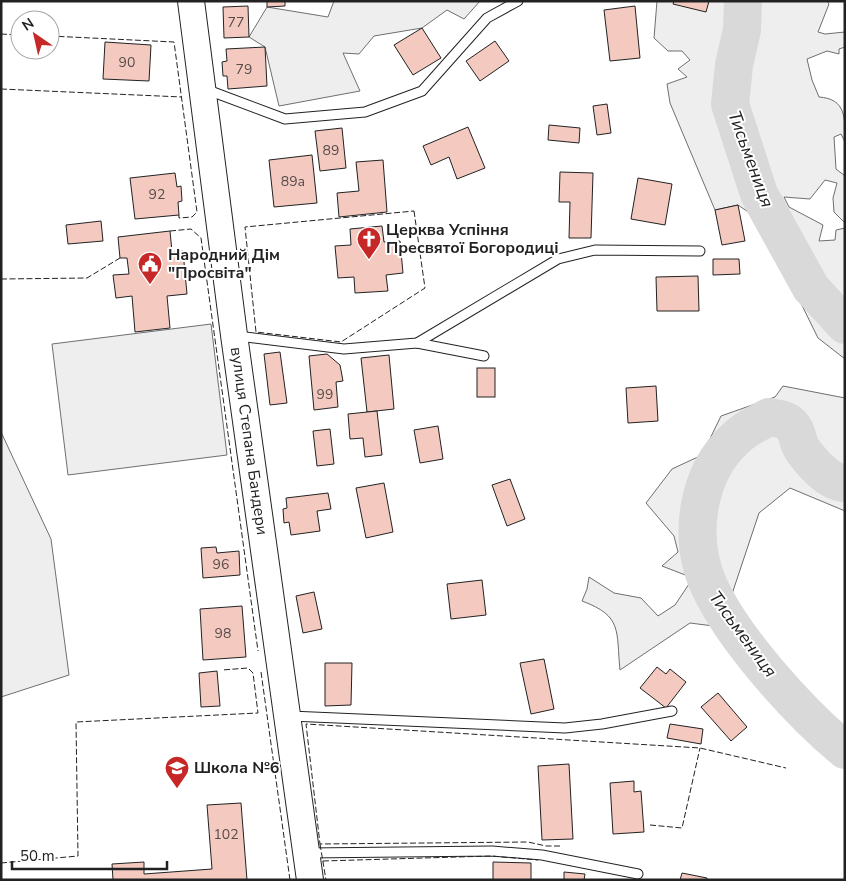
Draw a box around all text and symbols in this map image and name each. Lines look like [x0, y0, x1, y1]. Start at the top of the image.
north arrow [10, 10, 60, 60]
house number: 77 [228, 13, 244, 32]
text: N [18, 14, 38, 35]
house number: 90 [119, 53, 135, 72]
house number: 79 [236, 60, 252, 79]
water label: Тисьмениця [722, 107, 780, 211]
house number: 89 [323, 141, 339, 160]
house number: 89а [281, 172, 305, 191]
house number: 92 [149, 185, 165, 204]
place label: Церква Успіння Пресвятої Богородиці [386, 219, 558, 259]
church icon: Церква Успіння Пресвятої Богородиці [356, 226, 382, 260]
place label: Народний Дім "Просвіта" [168, 244, 280, 284]
public building icon: Народний Дім "Просвіта" [137, 251, 163, 285]
street label: вулиця Степана Бандери [225, 346, 273, 536]
house number: 99 [317, 385, 333, 404]
house number: 96 [213, 555, 229, 574]
water label: Тисьмениця [704, 586, 782, 682]
house number: 98 [215, 624, 231, 643]
school or university icon: Школа №6 [164, 755, 190, 789]
place label: Школа №6 [194, 757, 279, 779]
house number: 102 [213, 825, 239, 844]
scale bar [12, 838, 168, 870]
text: 50 m [20, 846, 55, 866]

